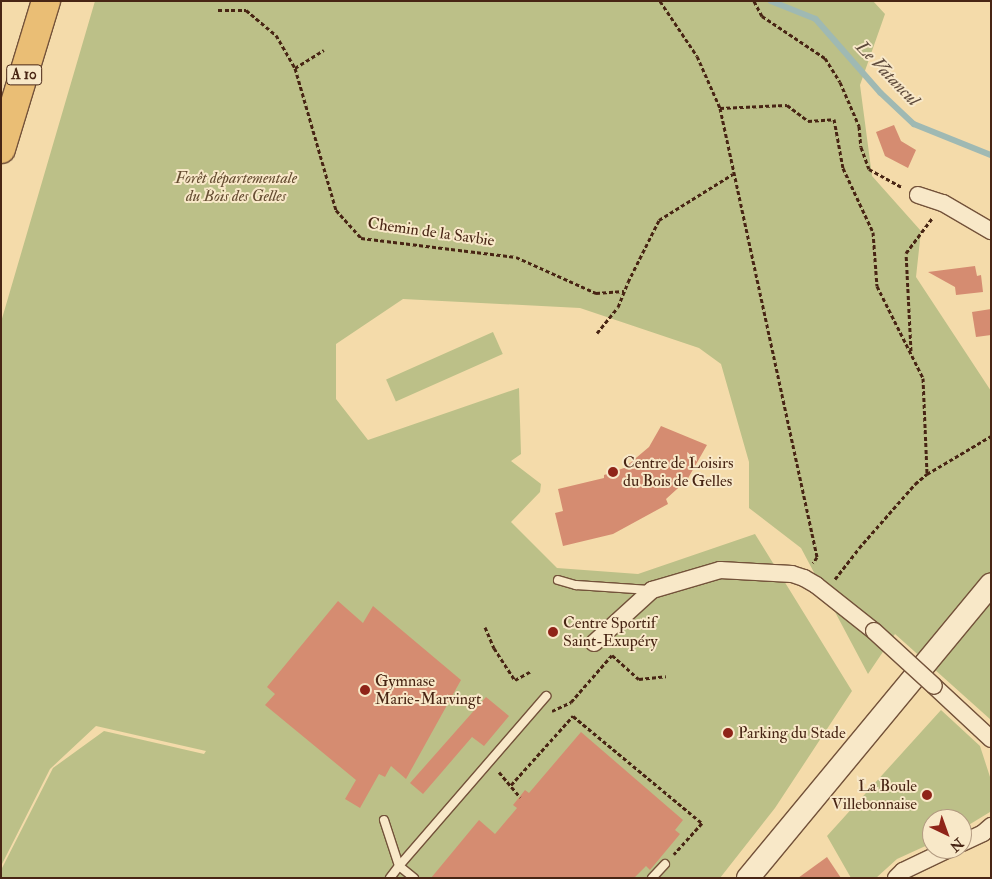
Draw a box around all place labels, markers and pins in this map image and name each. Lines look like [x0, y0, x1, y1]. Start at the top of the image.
place label: Centre de Loisirs du Bois de Gelles [623, 453, 733, 491]
marker: Centre de Loisirs du Bois de Gelles [607, 466, 619, 478]
place label: Centre Sportif Saint-Exupéry [563, 613, 658, 651]
marker: Centre Sportif Saint-Exupéry [547, 626, 559, 638]
place label: Gymnase Marie-Marvingt [375, 671, 481, 709]
marker: Gymnase Marie-Marvingt [359, 684, 371, 696]
place label: Parking du Stade [738, 723, 846, 743]
marker: Parking du Stade [722, 727, 734, 739]
place label: La Boule Villebonnaise [832, 776, 917, 814]
marker: La Boule Villebonnaise [921, 789, 933, 801]

